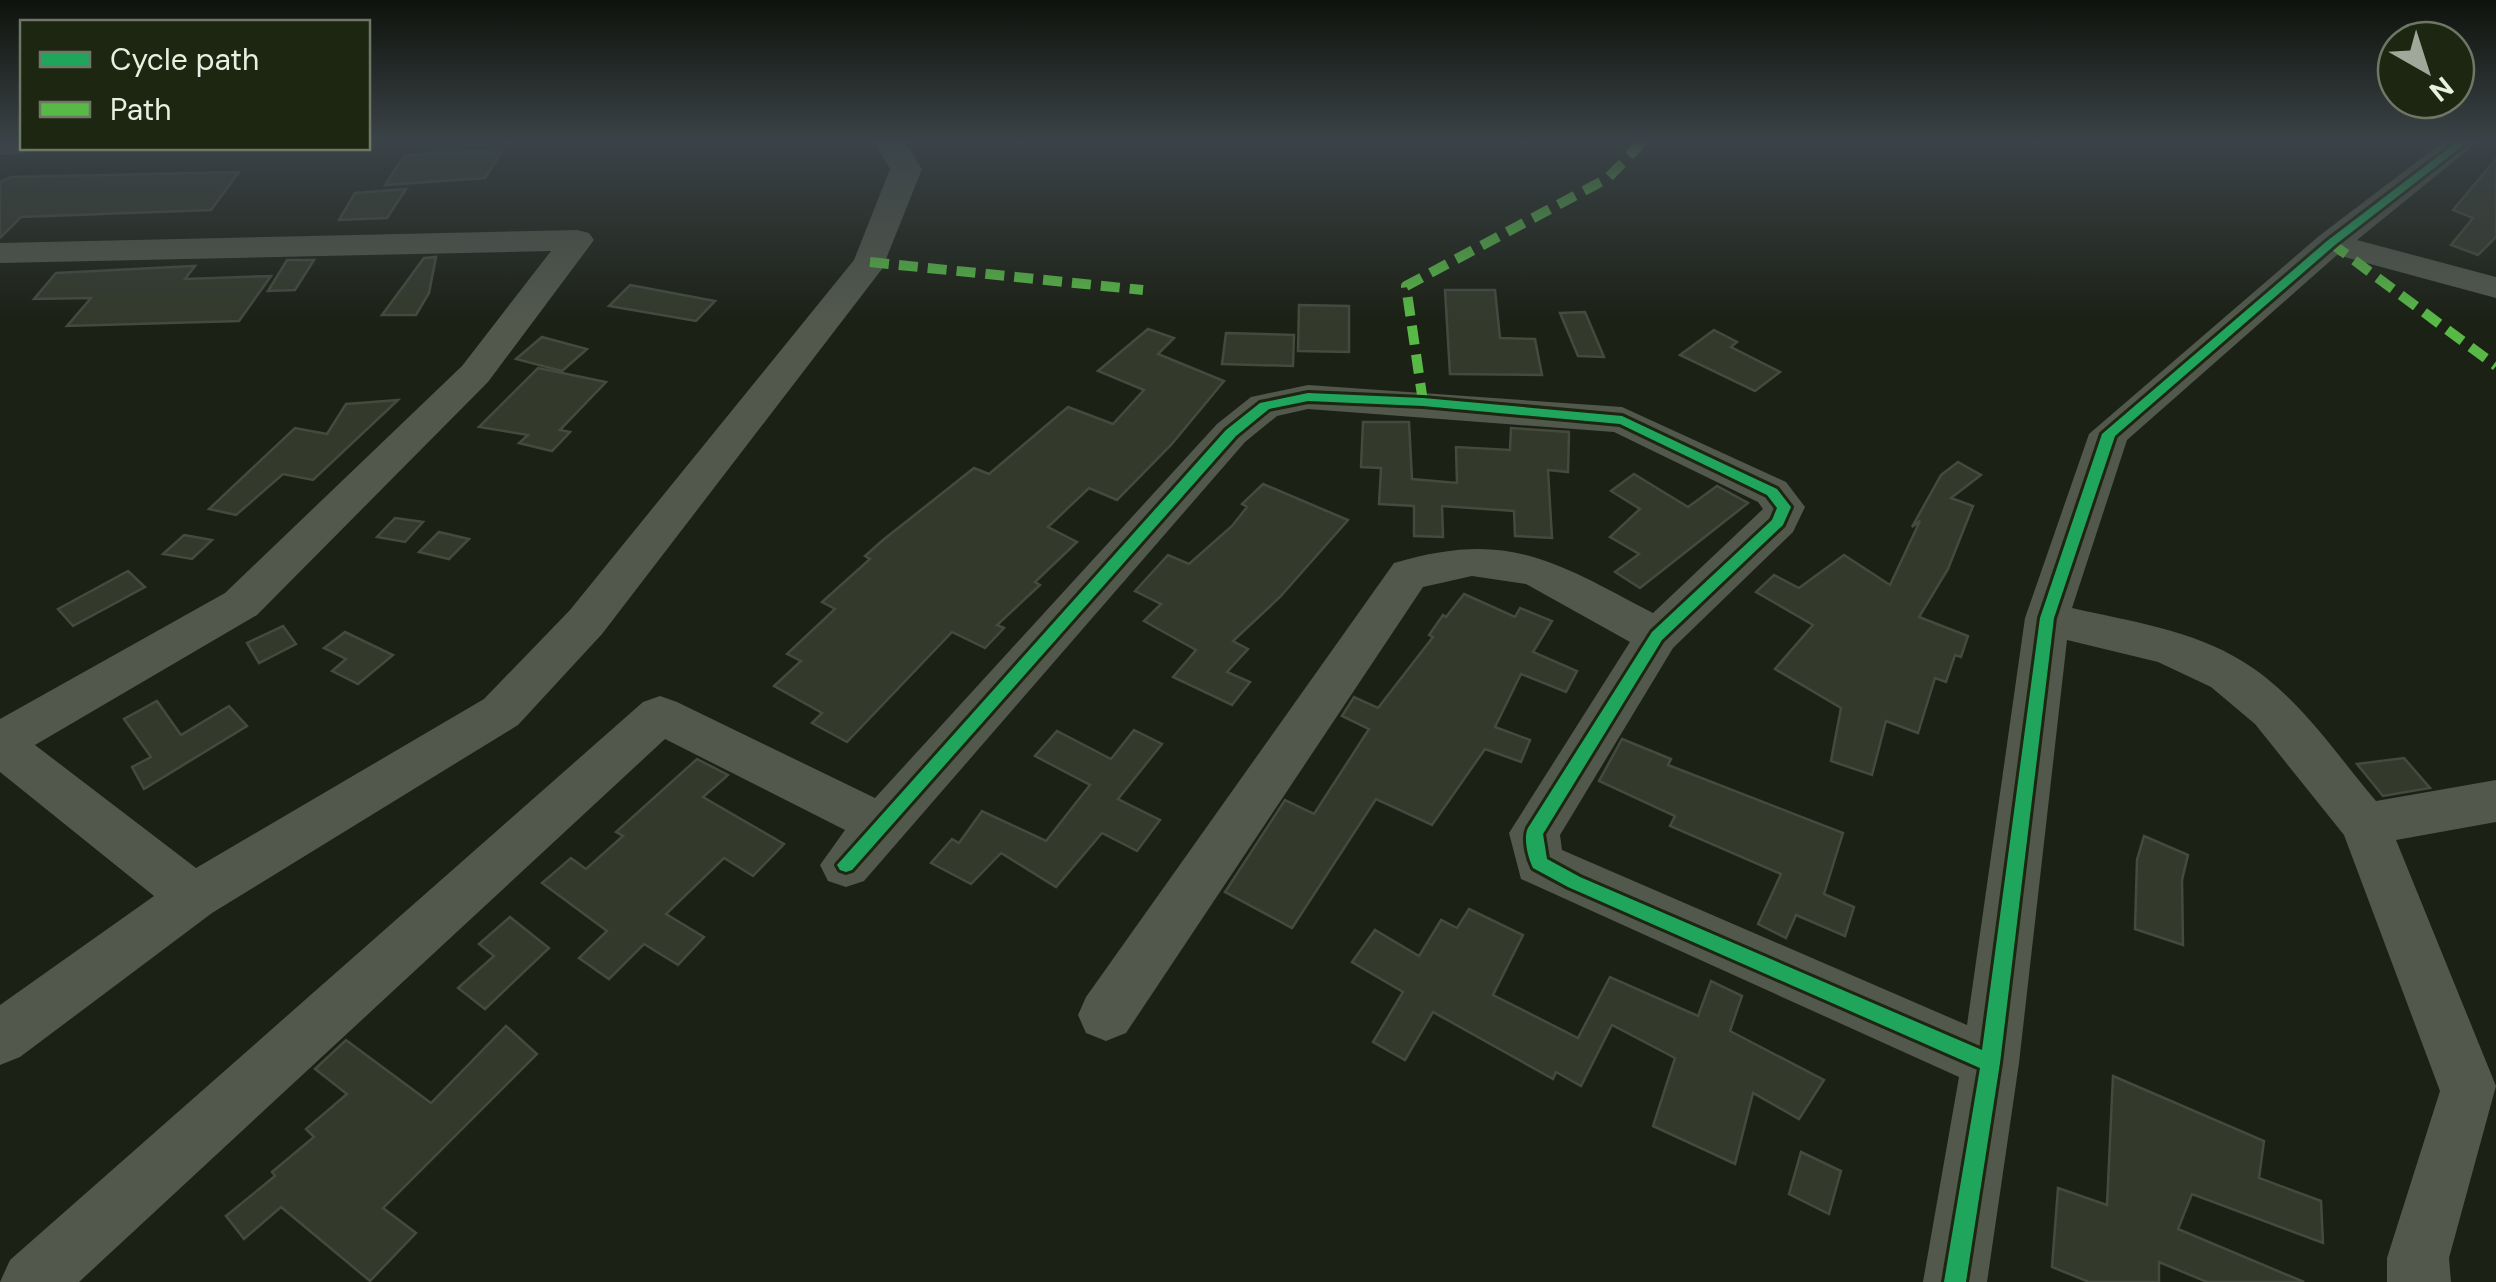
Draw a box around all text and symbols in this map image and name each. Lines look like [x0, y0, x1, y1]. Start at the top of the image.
legend [20, 20, 370, 150]
north arrow [2376, 20, 2476, 120]
text: Cycle path [110, 40, 259, 79]
text: N [2422, 68, 2461, 110]
text: Path [110, 90, 172, 129]

